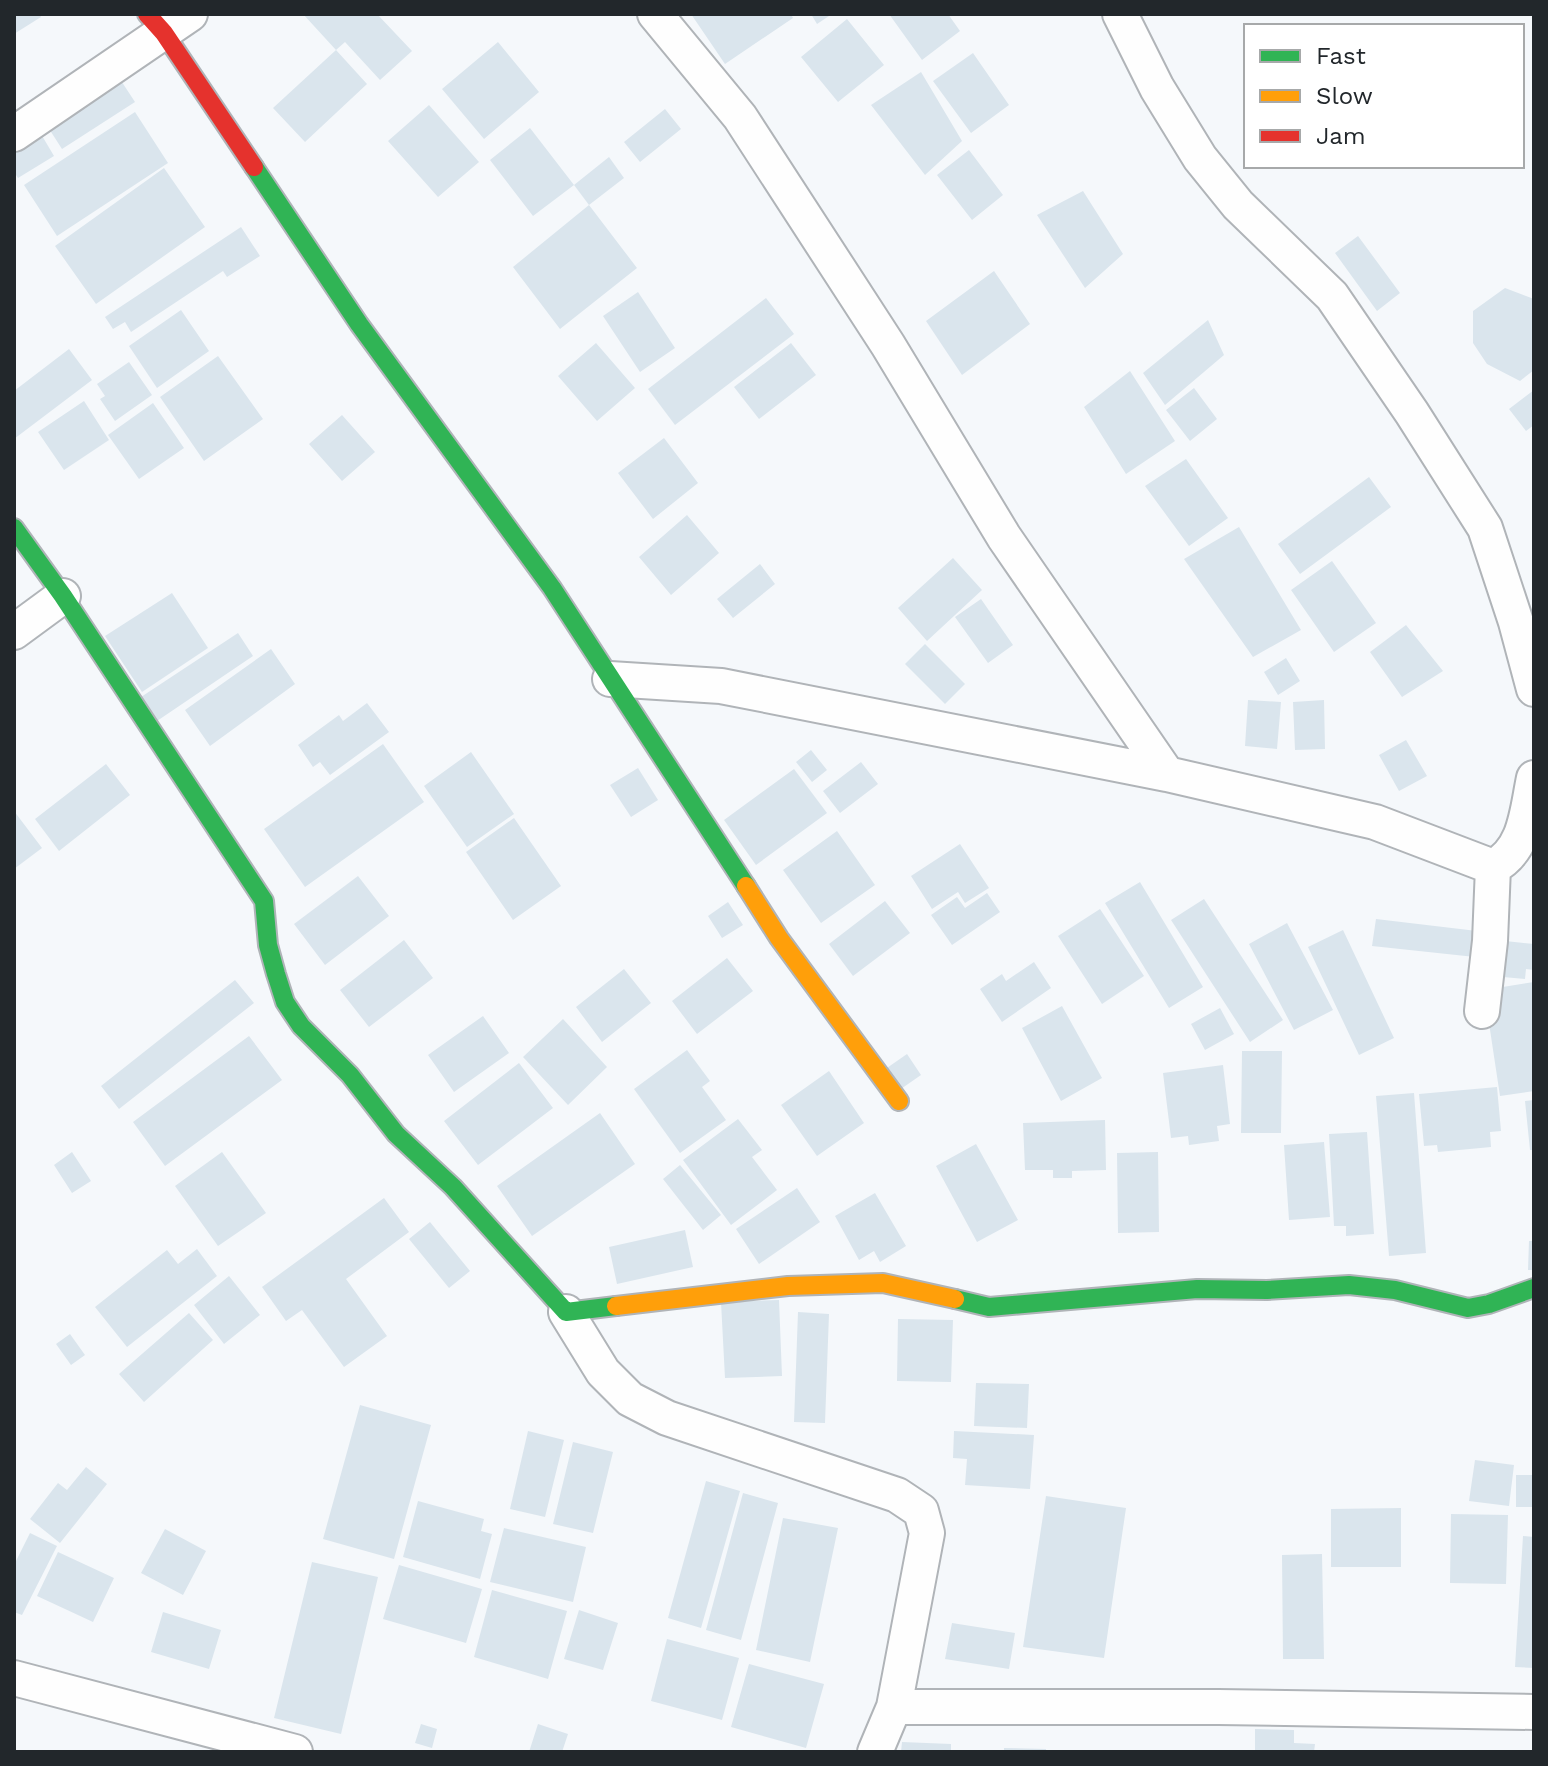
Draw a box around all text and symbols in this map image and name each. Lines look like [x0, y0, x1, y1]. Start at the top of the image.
legend [1244, 24, 1524, 168]
text: Fast [1316, 42, 1366, 70]
text: Slow [1316, 82, 1373, 110]
text: Jam [1316, 122, 1366, 150]

